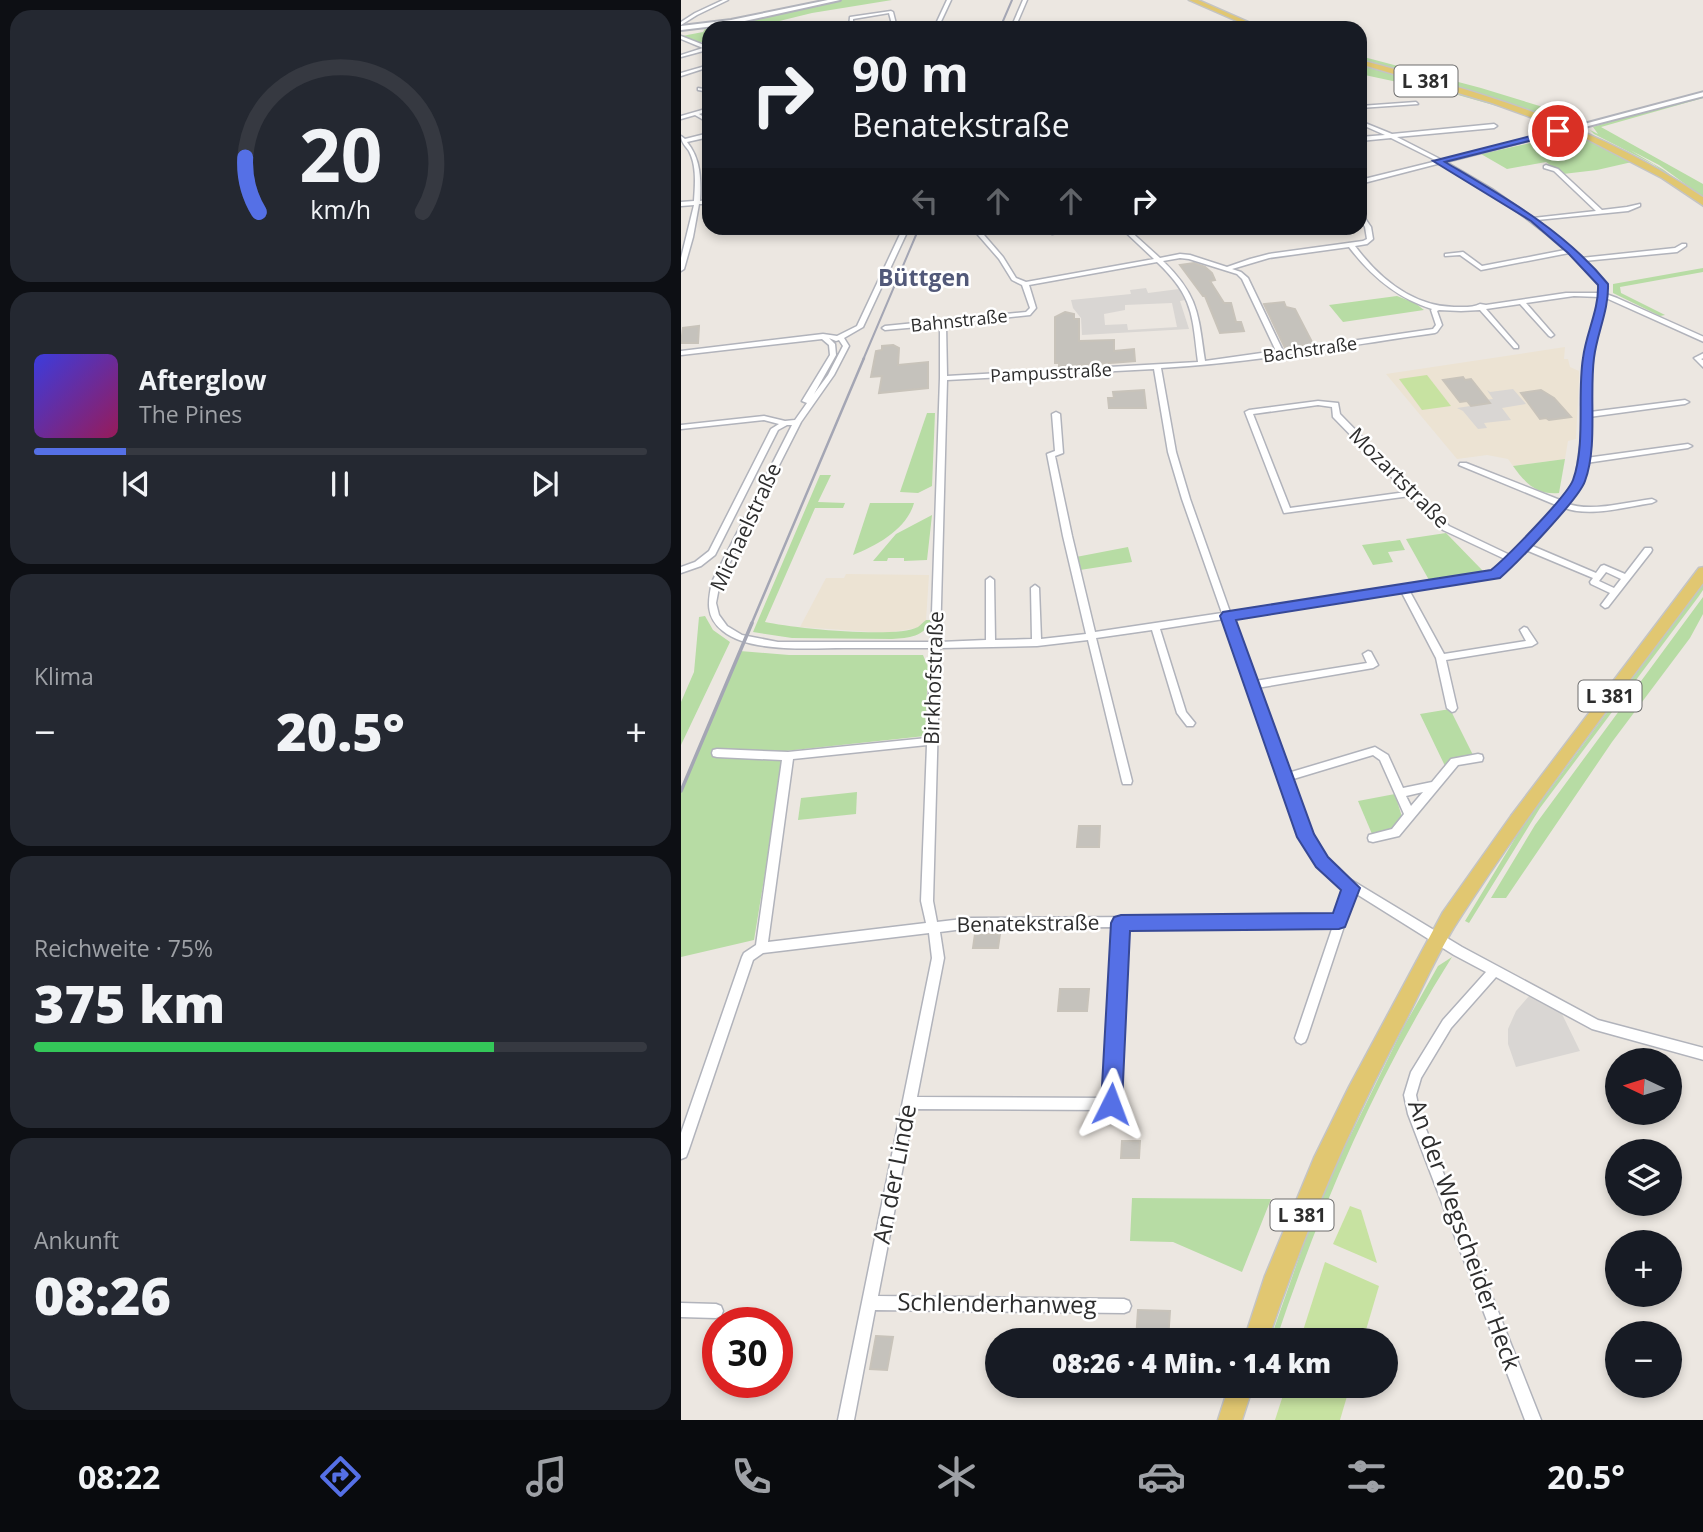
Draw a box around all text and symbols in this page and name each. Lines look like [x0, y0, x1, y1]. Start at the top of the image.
text: 90 m [852, 40, 969, 106]
icon: right [737, 49, 828, 140]
road number: L 381 [1395, 66, 1457, 96]
pin [1528, 101, 1588, 161]
text: Benatekstraße [852, 103, 1070, 146]
text: 20 [299, 104, 382, 203]
icon: arrive [1539, 112, 1577, 150]
icon: left [906, 182, 944, 220]
icon: ahead [979, 182, 1017, 220]
icon: ahead [1052, 182, 1090, 220]
icon: right [1125, 182, 1163, 220]
text: km/h [310, 192, 371, 226]
district label: Büttgen [878, 261, 970, 293]
street label: Bahnstraße [909, 303, 1009, 337]
street label: Bachstraße [1261, 331, 1359, 368]
street label: Pampusstraße [990, 357, 1112, 387]
text: Afterglow [139, 362, 266, 398]
text: The Pines [139, 398, 242, 430]
street label: Mozartstraße [1343, 421, 1456, 534]
street label: Michaelstraße [703, 458, 787, 595]
icon: previous [117, 465, 155, 503]
icon: pause [321, 465, 359, 503]
icon: next [526, 465, 564, 503]
street label: Birkhofstraße [917, 611, 949, 745]
text: Klima [34, 660, 94, 692]
road number: L 381 [1579, 680, 1641, 712]
text: 20.5° [276, 695, 405, 766]
text: − [34, 705, 56, 757]
text: + [625, 705, 647, 757]
street label: Benatekstraße [956, 908, 1100, 938]
text: Reichweite · 75% [34, 932, 213, 964]
text: 375 km [34, 967, 225, 1038]
north arrow [1605, 1048, 1682, 1125]
map controls [1605, 1048, 1682, 1398]
position arrow [1074, 1067, 1148, 1141]
street label: An der Wegscheider Heck [1401, 1095, 1530, 1375]
street label: An der Linde [864, 1101, 923, 1246]
button: layers [1605, 1139, 1682, 1216]
road number: L 381 [1271, 1200, 1333, 1231]
text: Ankunft [34, 1224, 119, 1256]
button: + [1605, 1230, 1682, 1307]
text: 08:26 [34, 1259, 171, 1330]
street label: Schlenderhanweg [897, 1284, 1097, 1321]
speed limit sign: 30 [702, 1307, 793, 1398]
button: − [1605, 1321, 1682, 1398]
text: 08:26 · 4 Min. · 1.4 km [1052, 1345, 1331, 1381]
icon: directions [316, 1452, 365, 1501]
icon: music [522, 1452, 571, 1501]
icon: phone [727, 1452, 776, 1501]
icon: climate [932, 1452, 981, 1501]
icon: car [1137, 1452, 1186, 1501]
icon: filters [1342, 1452, 1391, 1501]
text: 08:22 [78, 1455, 160, 1498]
text: 20.5° [1547, 1455, 1625, 1498]

